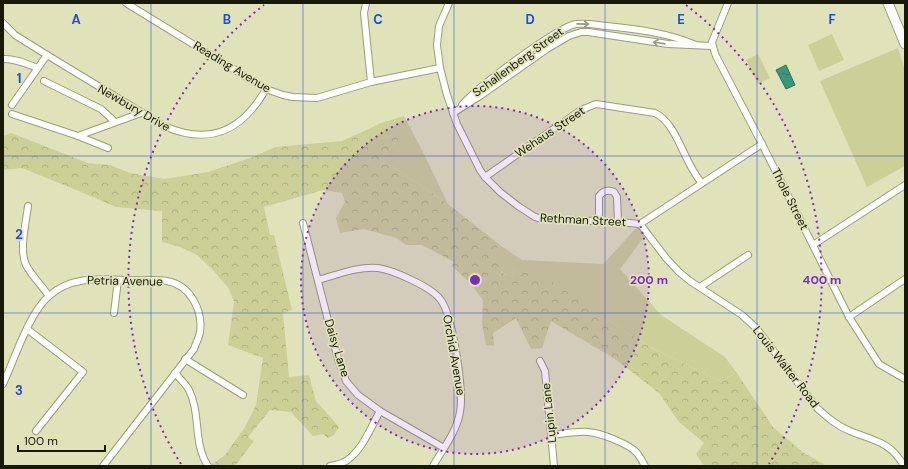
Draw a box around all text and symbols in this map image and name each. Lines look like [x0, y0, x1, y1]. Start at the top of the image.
text: A [71, 11, 81, 28]
text: B [223, 11, 231, 28]
text: C [373, 11, 383, 28]
text: D [525, 11, 535, 28]
text: E [677, 11, 685, 28]
text: F [828, 11, 836, 28]
one-way arrow [576, 20, 589, 28]
street label: Schallenberg Street [469, 23, 567, 100]
street label: Reading Avenue [190, 37, 274, 97]
one-way arrow [653, 39, 666, 47]
text: 1 [17, 70, 21, 87]
street label: Newbury Drive [95, 81, 173, 135]
street label: Wehaus Street [512, 102, 588, 161]
street label: Thole Street [768, 165, 813, 233]
street label: Rethman Street [539, 210, 627, 230]
text: 2 [15, 226, 23, 243]
street label: Petria Avenue [87, 272, 163, 290]
text: 200 m [630, 272, 668, 288]
text: 400 m [803, 272, 841, 288]
centre of rings [468, 273, 482, 287]
street label: Orchid Avenue [439, 313, 469, 397]
street label: Daisy Lane [321, 317, 353, 379]
street label: Louis Walter Road [749, 323, 823, 411]
text: 3 [15, 382, 23, 399]
street label: Lupin Lane [538, 382, 560, 444]
scale bar [18, 427, 105, 453]
text: 100 m [24, 433, 58, 449]

